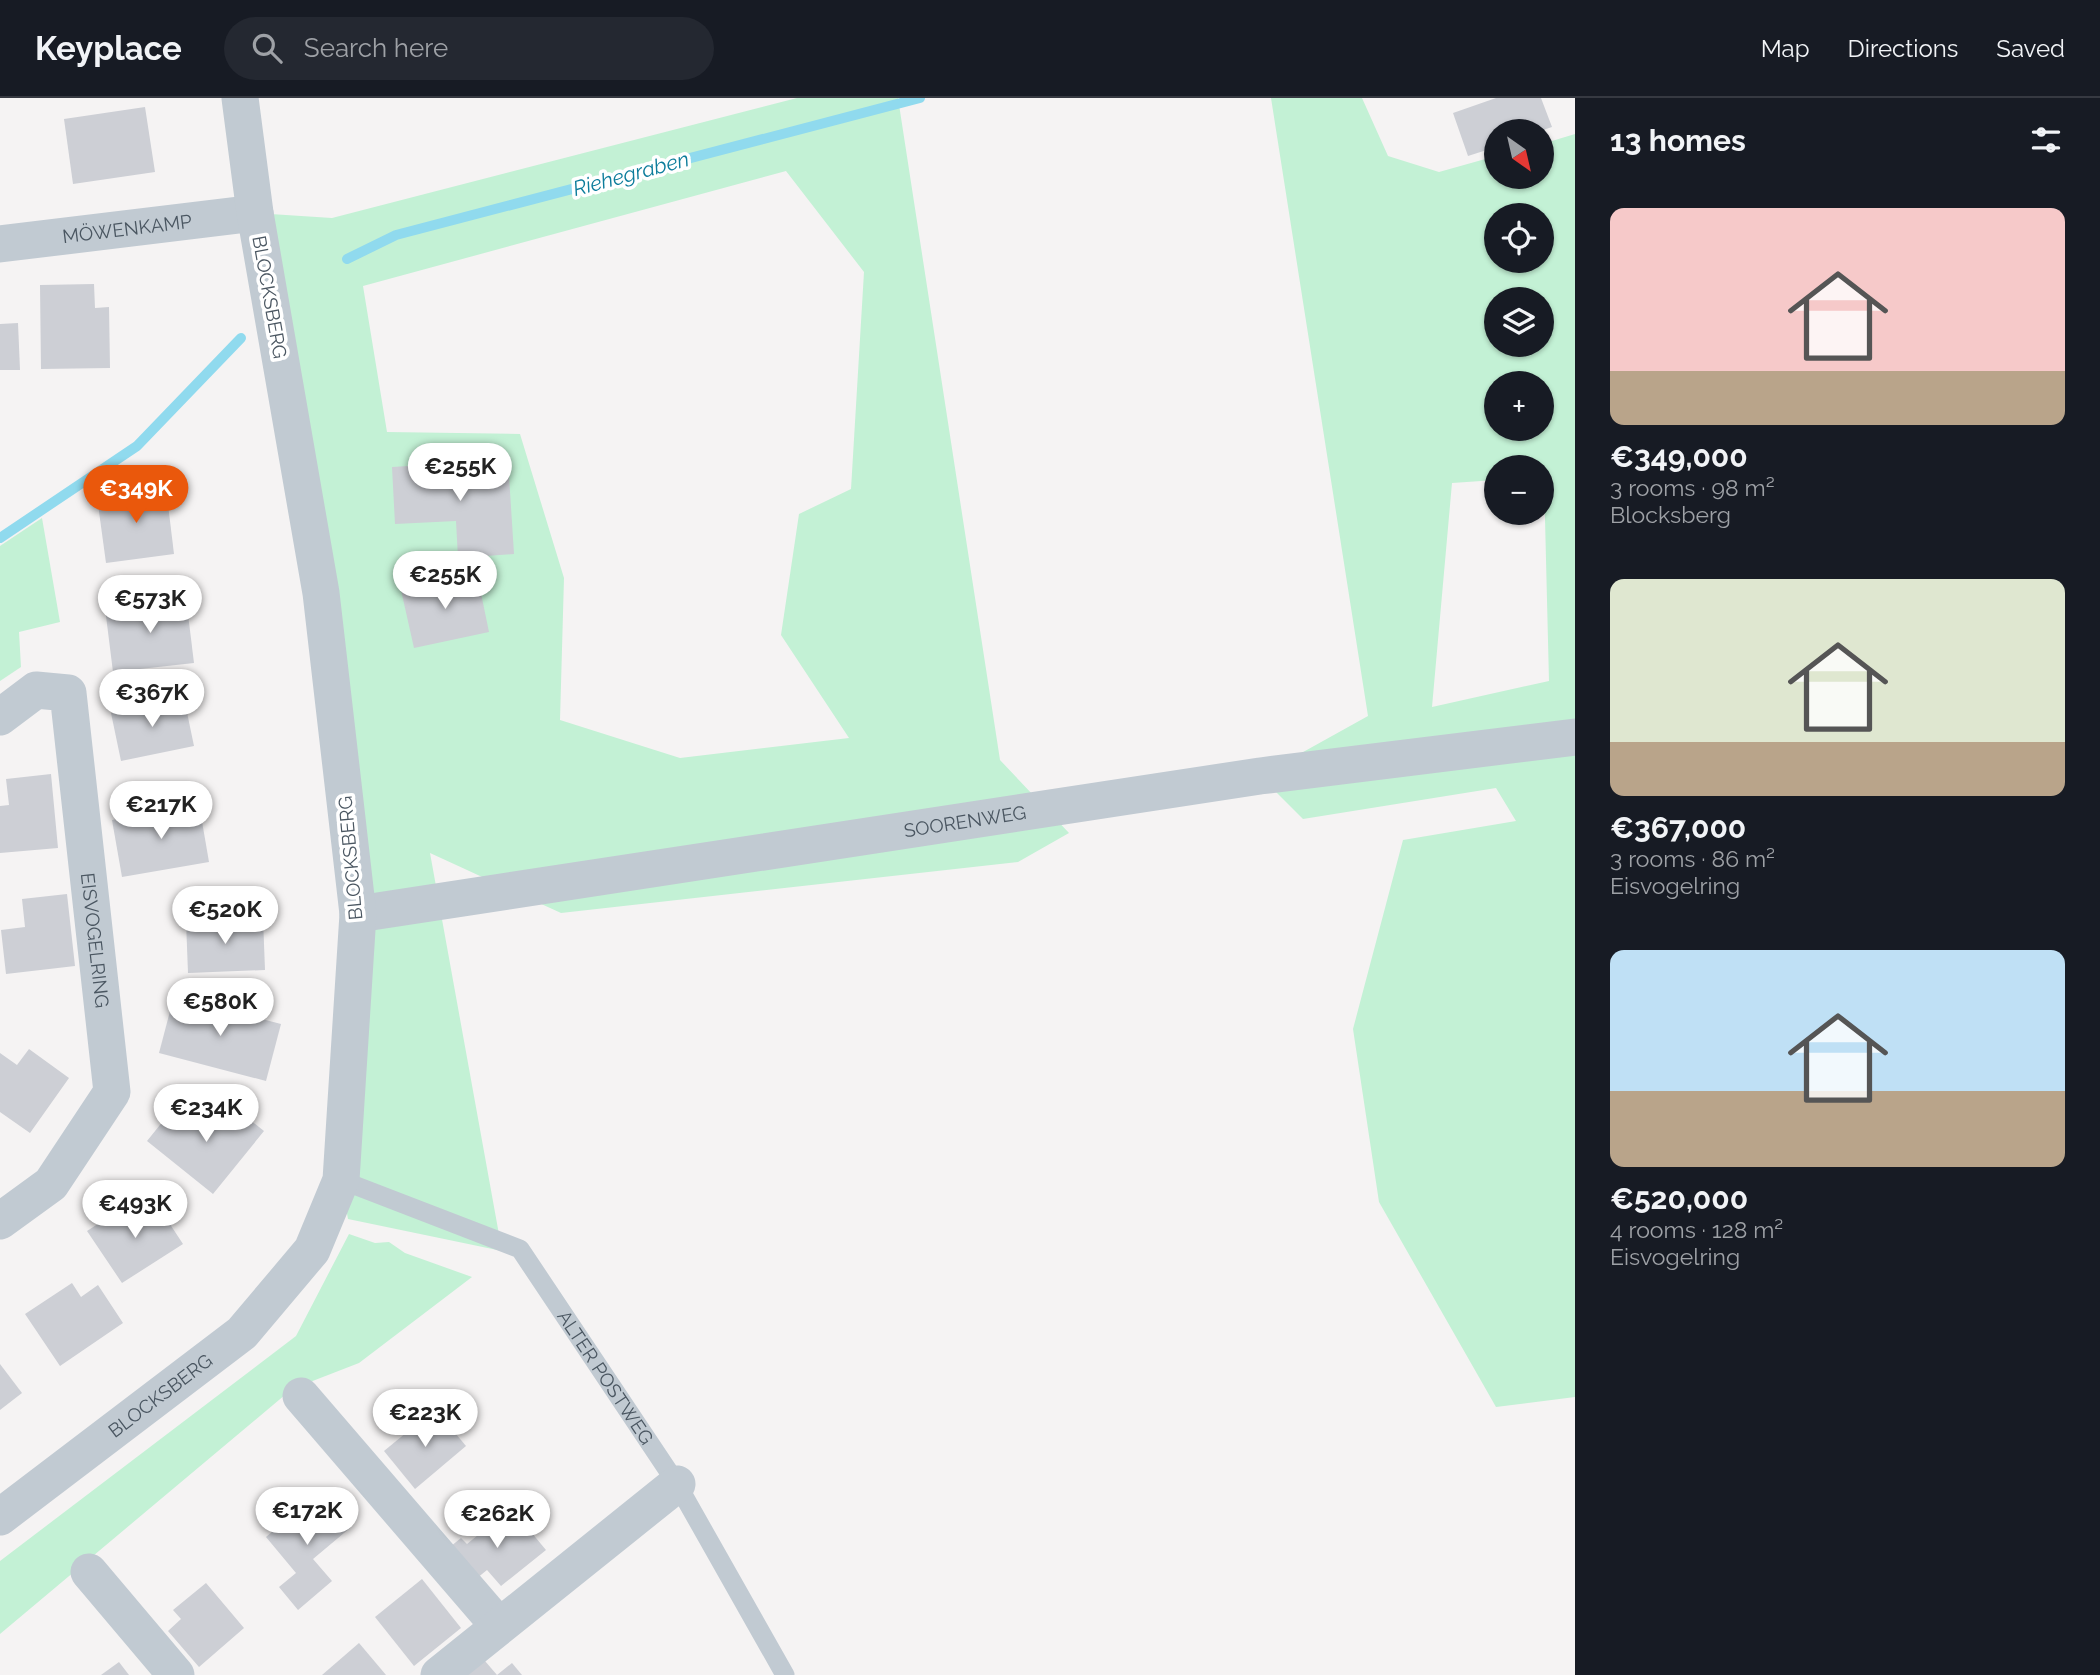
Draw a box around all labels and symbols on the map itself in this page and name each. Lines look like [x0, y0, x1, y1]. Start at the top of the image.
north arrow [1484, 119, 1554, 189]
water label: Riehegraben [570, 146, 692, 201]
street label: MÖWENKAMP [61, 210, 193, 247]
street label: BLOCKSBERG [248, 234, 292, 360]
pin: €255K [411, 444, 509, 503]
pin: €349K [87, 466, 185, 525]
pin: €255K [396, 552, 494, 611]
pin: €573K [101, 575, 199, 635]
pin: €367K [103, 670, 201, 729]
pin: €217K [112, 782, 210, 841]
street label: BLOCKSBERG [334, 795, 366, 921]
street label: SOORENWEG [902, 801, 1028, 841]
street label: EISVOGELRING [77, 872, 114, 1009]
pin: €520K [176, 886, 274, 946]
pin: €580K [171, 978, 269, 1038]
pin: €234K [157, 1084, 255, 1144]
pin: €493K [86, 1180, 184, 1240]
street label: ALTER POSTWEG [553, 1306, 658, 1448]
street label: BLOCKSBERG [104, 1349, 216, 1442]
pin: €223K [376, 1390, 474, 1449]
pin: €172K [258, 1488, 356, 1547]
pin: €262K [448, 1490, 546, 1550]

